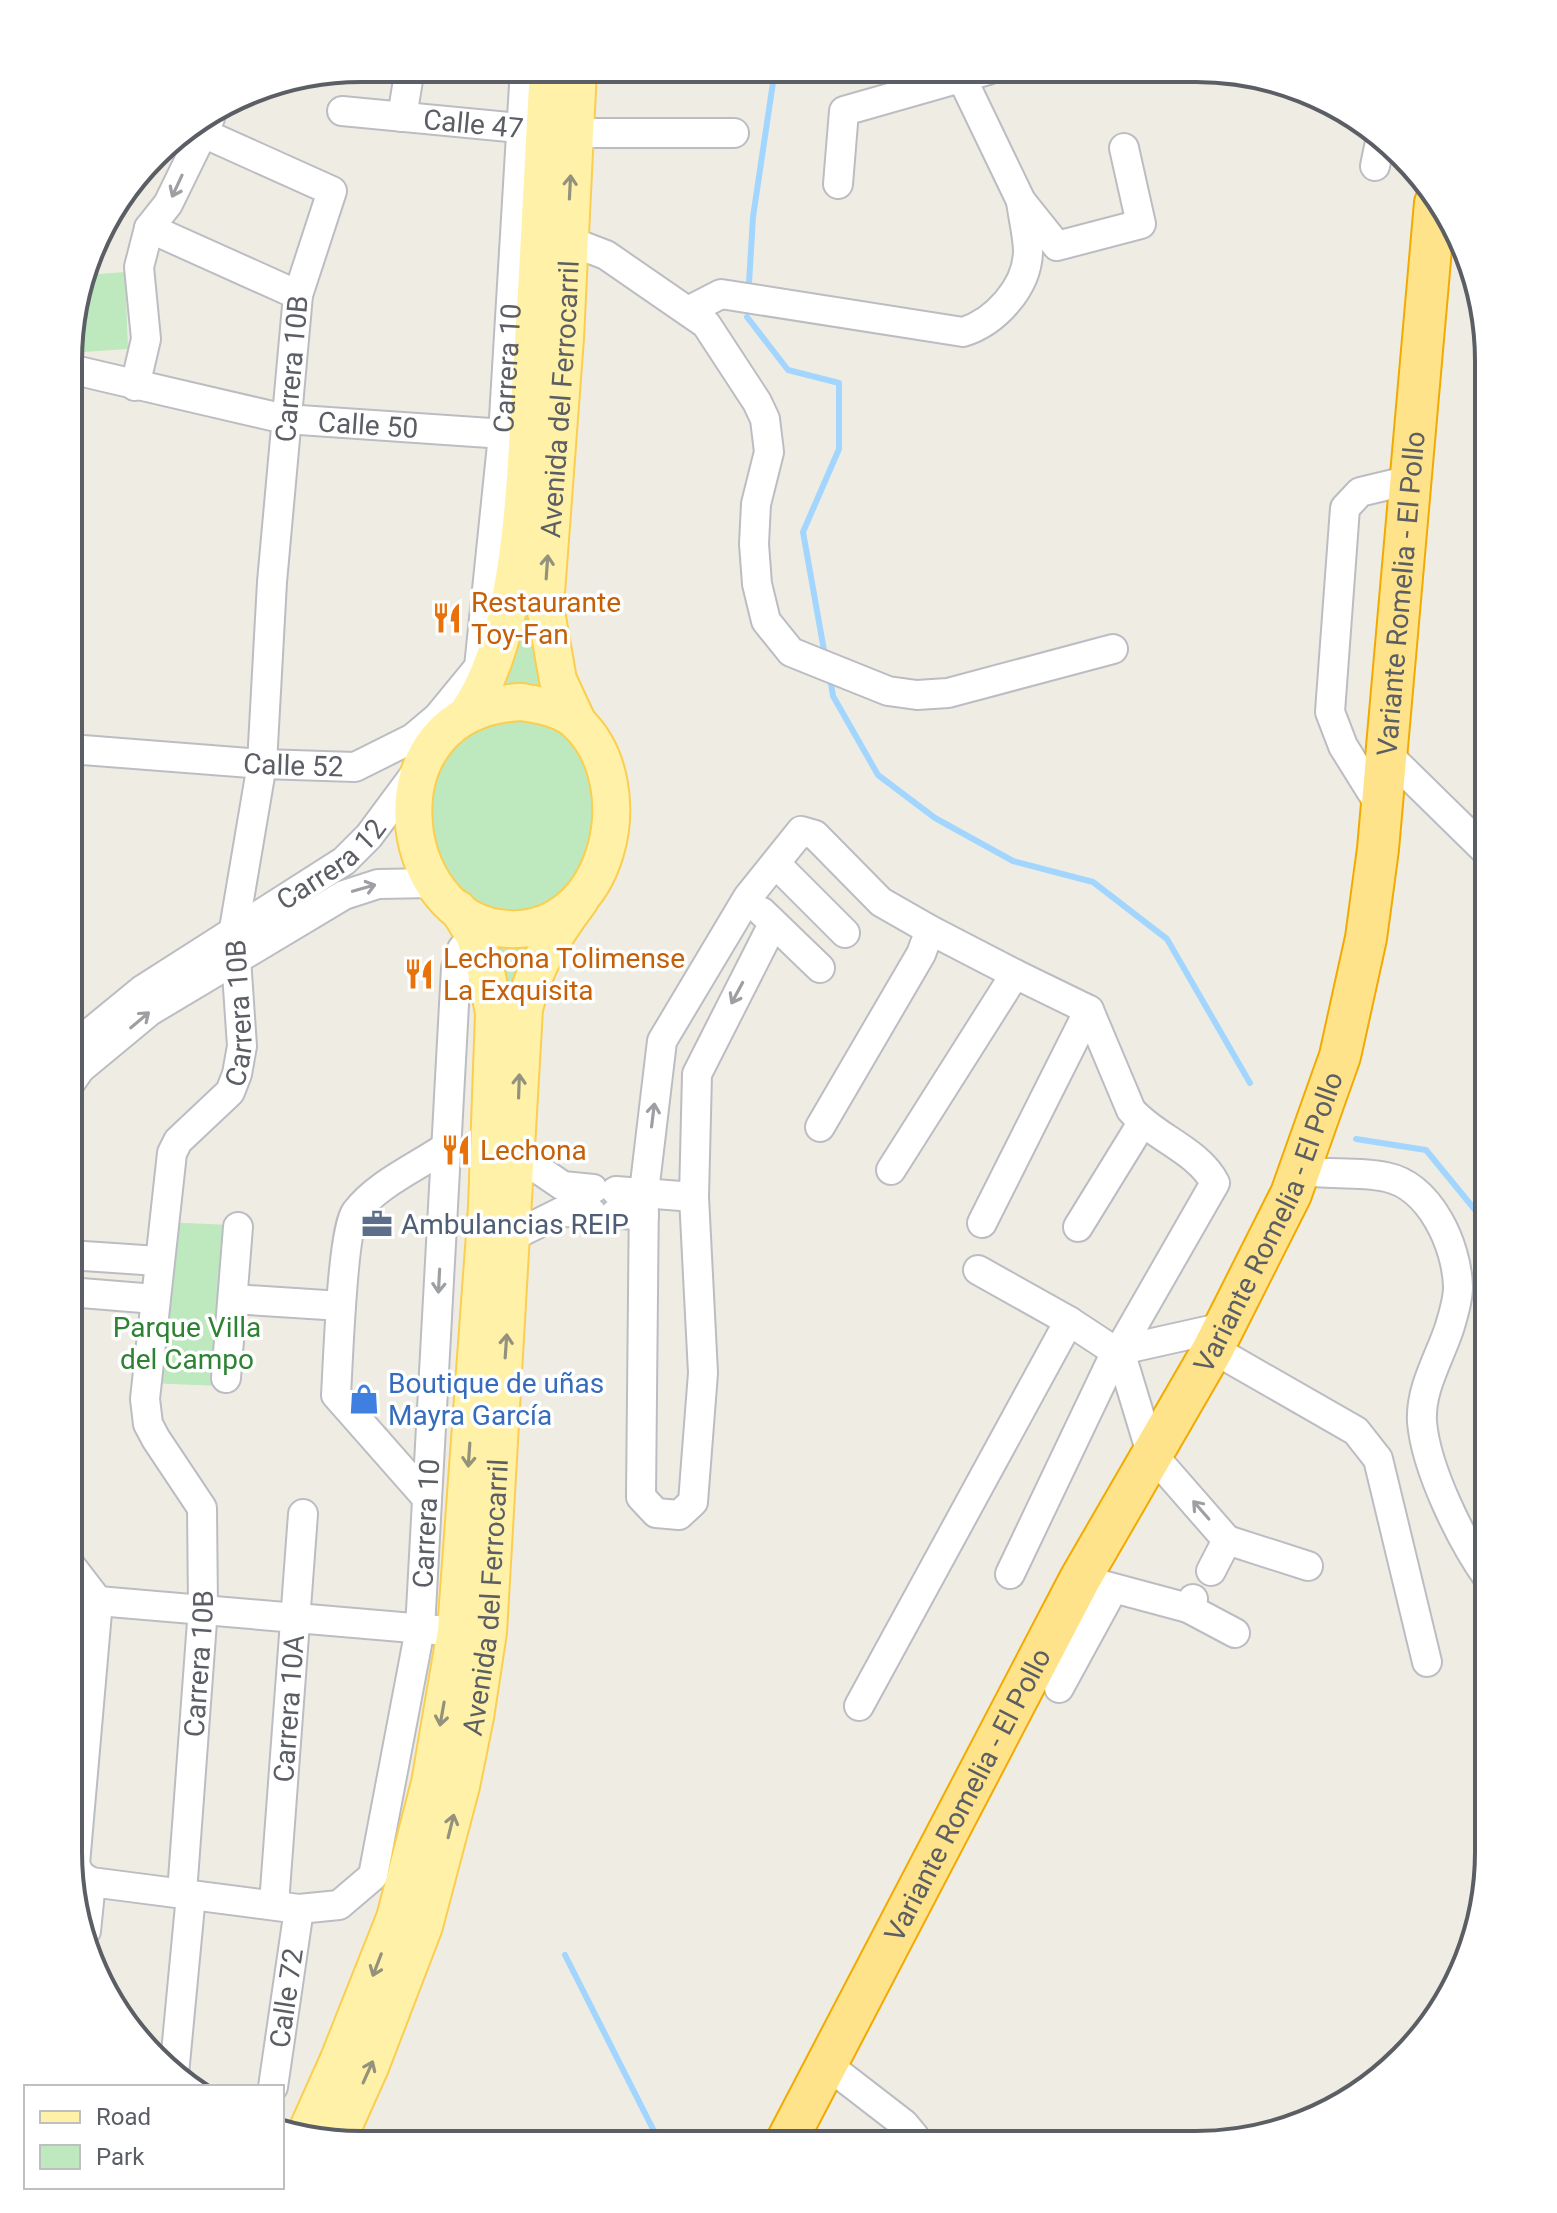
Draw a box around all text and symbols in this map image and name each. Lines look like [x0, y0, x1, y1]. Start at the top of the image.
street label: Calle 47 [422, 102, 525, 145]
one-way arrow [169, 174, 184, 198]
one-way arrow [563, 174, 578, 201]
street label: Avenida del Ferrocarril [534, 260, 585, 539]
street label: Carrera 10B [268, 294, 314, 444]
street label: Carrera 10 [487, 302, 527, 434]
street label: Calle 50 [317, 405, 419, 445]
street label: Variante Romelia - El Pollo [1370, 430, 1431, 758]
one-way arrow [540, 554, 555, 581]
place label: Restaurante Toy-Fan [471, 586, 621, 651]
restaurant icon: Restaurante Toy-Fan [430, 601, 464, 635]
street label: Calle 52 [242, 746, 344, 783]
street label: Carrera 12 [270, 812, 393, 916]
one-way arrow [350, 880, 376, 895]
street label: Carrera 10B [217, 939, 259, 1091]
place label: Lechona Tolimense La Exquisita [443, 942, 685, 1007]
restaurant icon: Lechona Tolimense La Exquisita [402, 957, 436, 991]
one-way arrow [729, 981, 745, 1004]
one-way arrow [129, 1011, 150, 1028]
street label: Variante Romelia - El Pollo [1187, 1067, 1350, 1378]
one-way arrow [511, 1073, 526, 1100]
one-way arrow [646, 1102, 661, 1129]
restaurant icon: Lechona [439, 1133, 473, 1167]
place label: Lechona [480, 1134, 587, 1167]
office icon: Ambulancias REIP [360, 1207, 394, 1241]
place label: Ambulancias REIP [401, 1208, 629, 1241]
one-way arrow [432, 1267, 447, 1294]
park label: Parque Villa del Campo [113, 1311, 261, 1376]
one-way arrow [499, 1333, 514, 1360]
place label: Boutique de uñas Mayra García [388, 1367, 604, 1432]
shop icon: Boutique de uñas Mayra García [347, 1382, 381, 1416]
one-way arrow [461, 1441, 476, 1468]
street label: Carrera 10 [406, 1458, 446, 1589]
street label: Avenida del Ferrocarril [455, 1458, 514, 1738]
one-way arrow [1192, 1500, 1210, 1520]
street label: Carrera 10B [177, 1590, 219, 1738]
street label: Carrera 10A [267, 1634, 310, 1784]
street label: Variante Romelia - El Pollo [877, 1642, 1058, 1947]
one-way arrow [433, 1700, 448, 1726]
one-way arrow [445, 1813, 460, 1839]
street label: Calle 72 [262, 1946, 310, 2050]
one-way arrow [369, 1952, 383, 1977]
one-way arrow [361, 2060, 376, 2084]
legend [24, 2085, 284, 2189]
text: Road [96, 2103, 151, 2131]
text: Park [96, 2143, 145, 2171]

